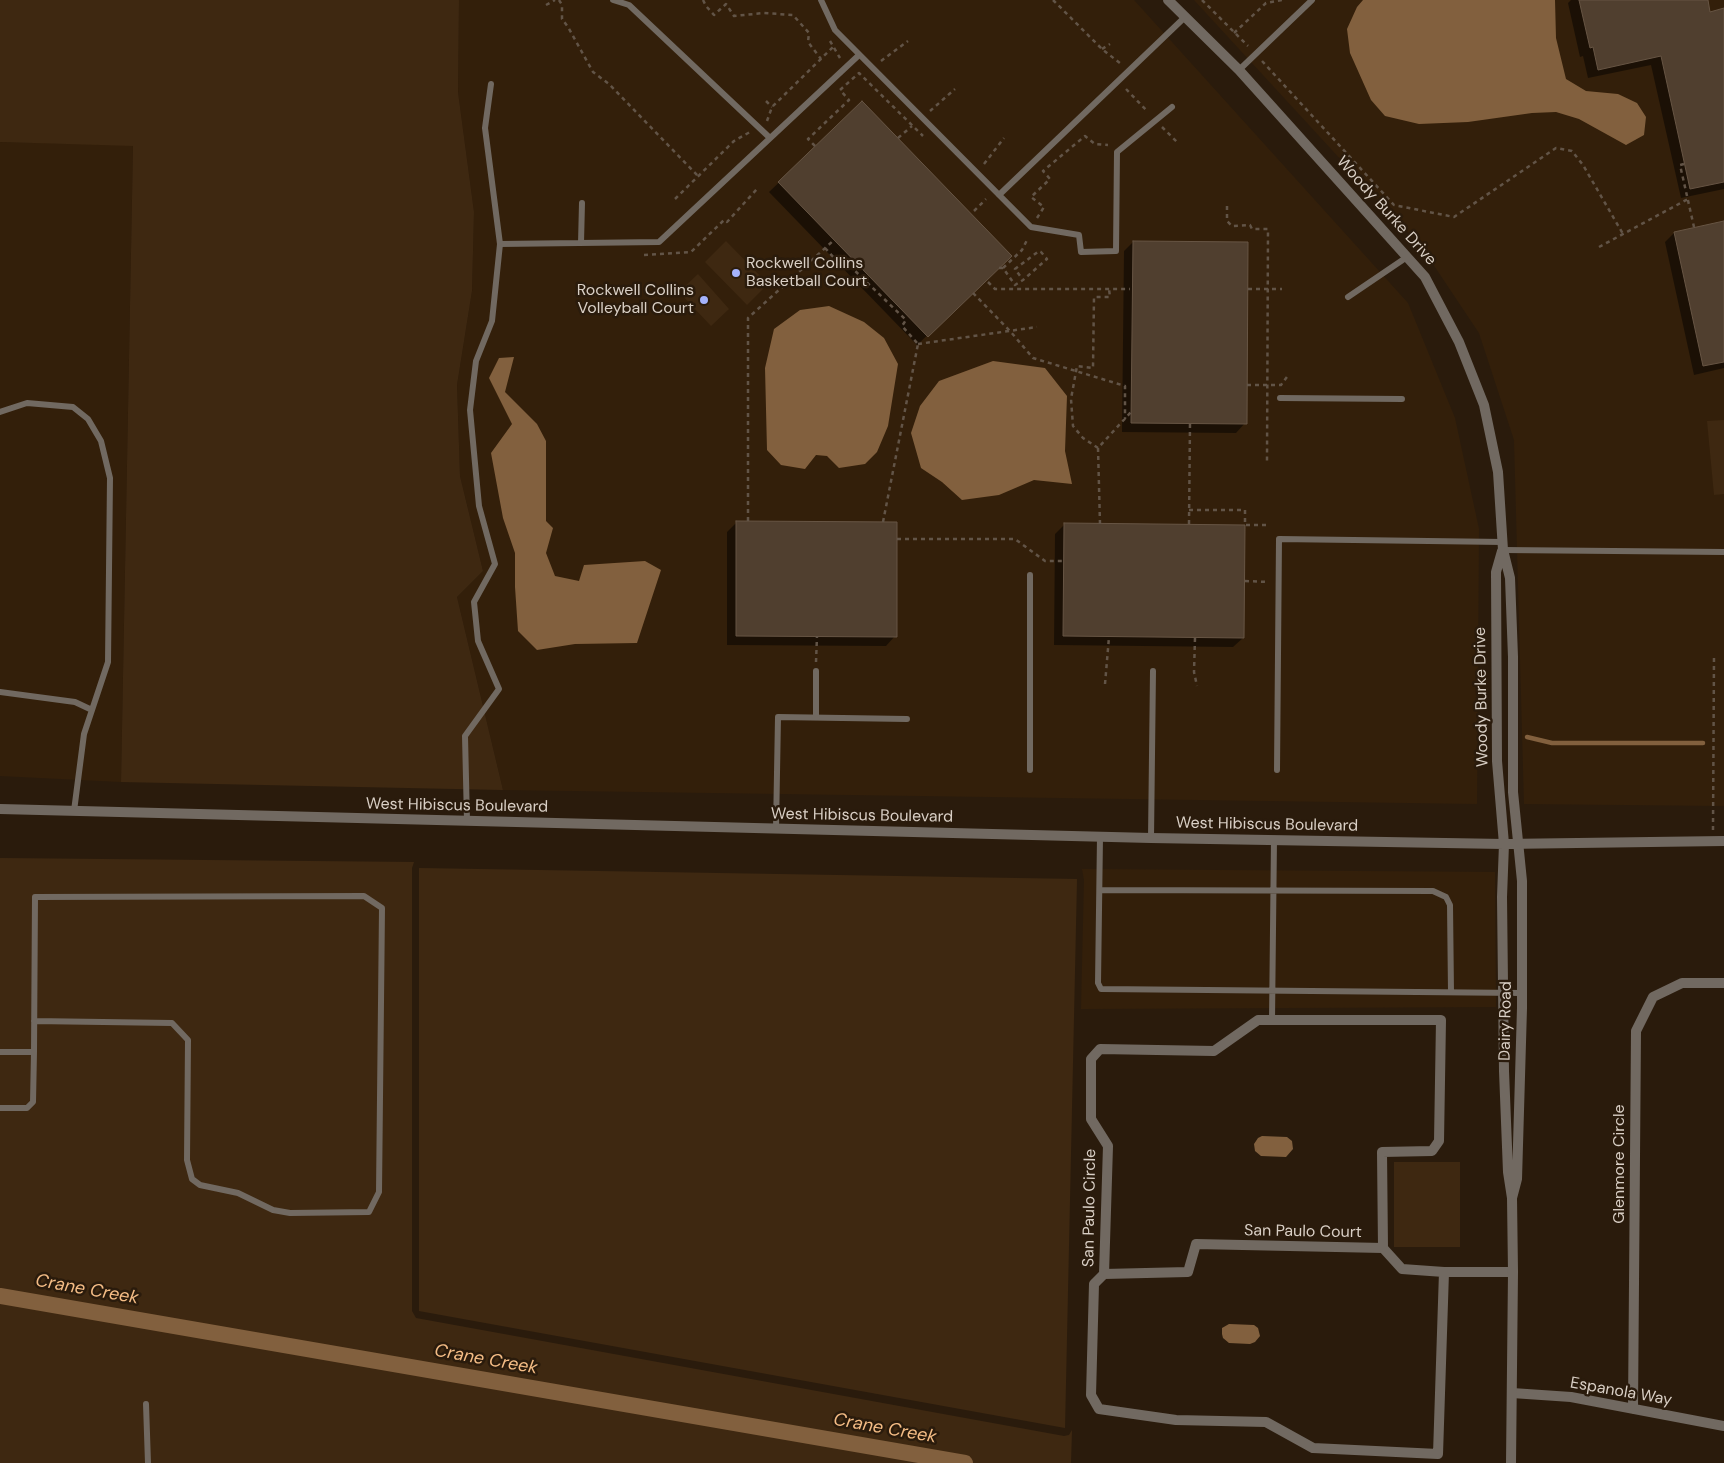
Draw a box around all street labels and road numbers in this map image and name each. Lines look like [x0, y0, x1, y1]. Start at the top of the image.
street label: Woody Burke Drive [1332, 152, 1440, 270]
street label: Woody Burke Drive [1471, 627, 1493, 767]
street label: West Hibiscus Boulevard [366, 795, 548, 817]
street label: West Hibiscus Boulevard [771, 805, 953, 827]
street label: West Hibiscus Boulevard [1176, 814, 1358, 836]
street label: Dairy Road [1496, 981, 1516, 1061]
street label: Glenmore Circle [1610, 1104, 1630, 1224]
street label: San Paulo Circle [1079, 1149, 1101, 1267]
street label: San Paulo Court [1244, 1221, 1362, 1243]
street label: Espanola Way [1569, 1374, 1673, 1410]

